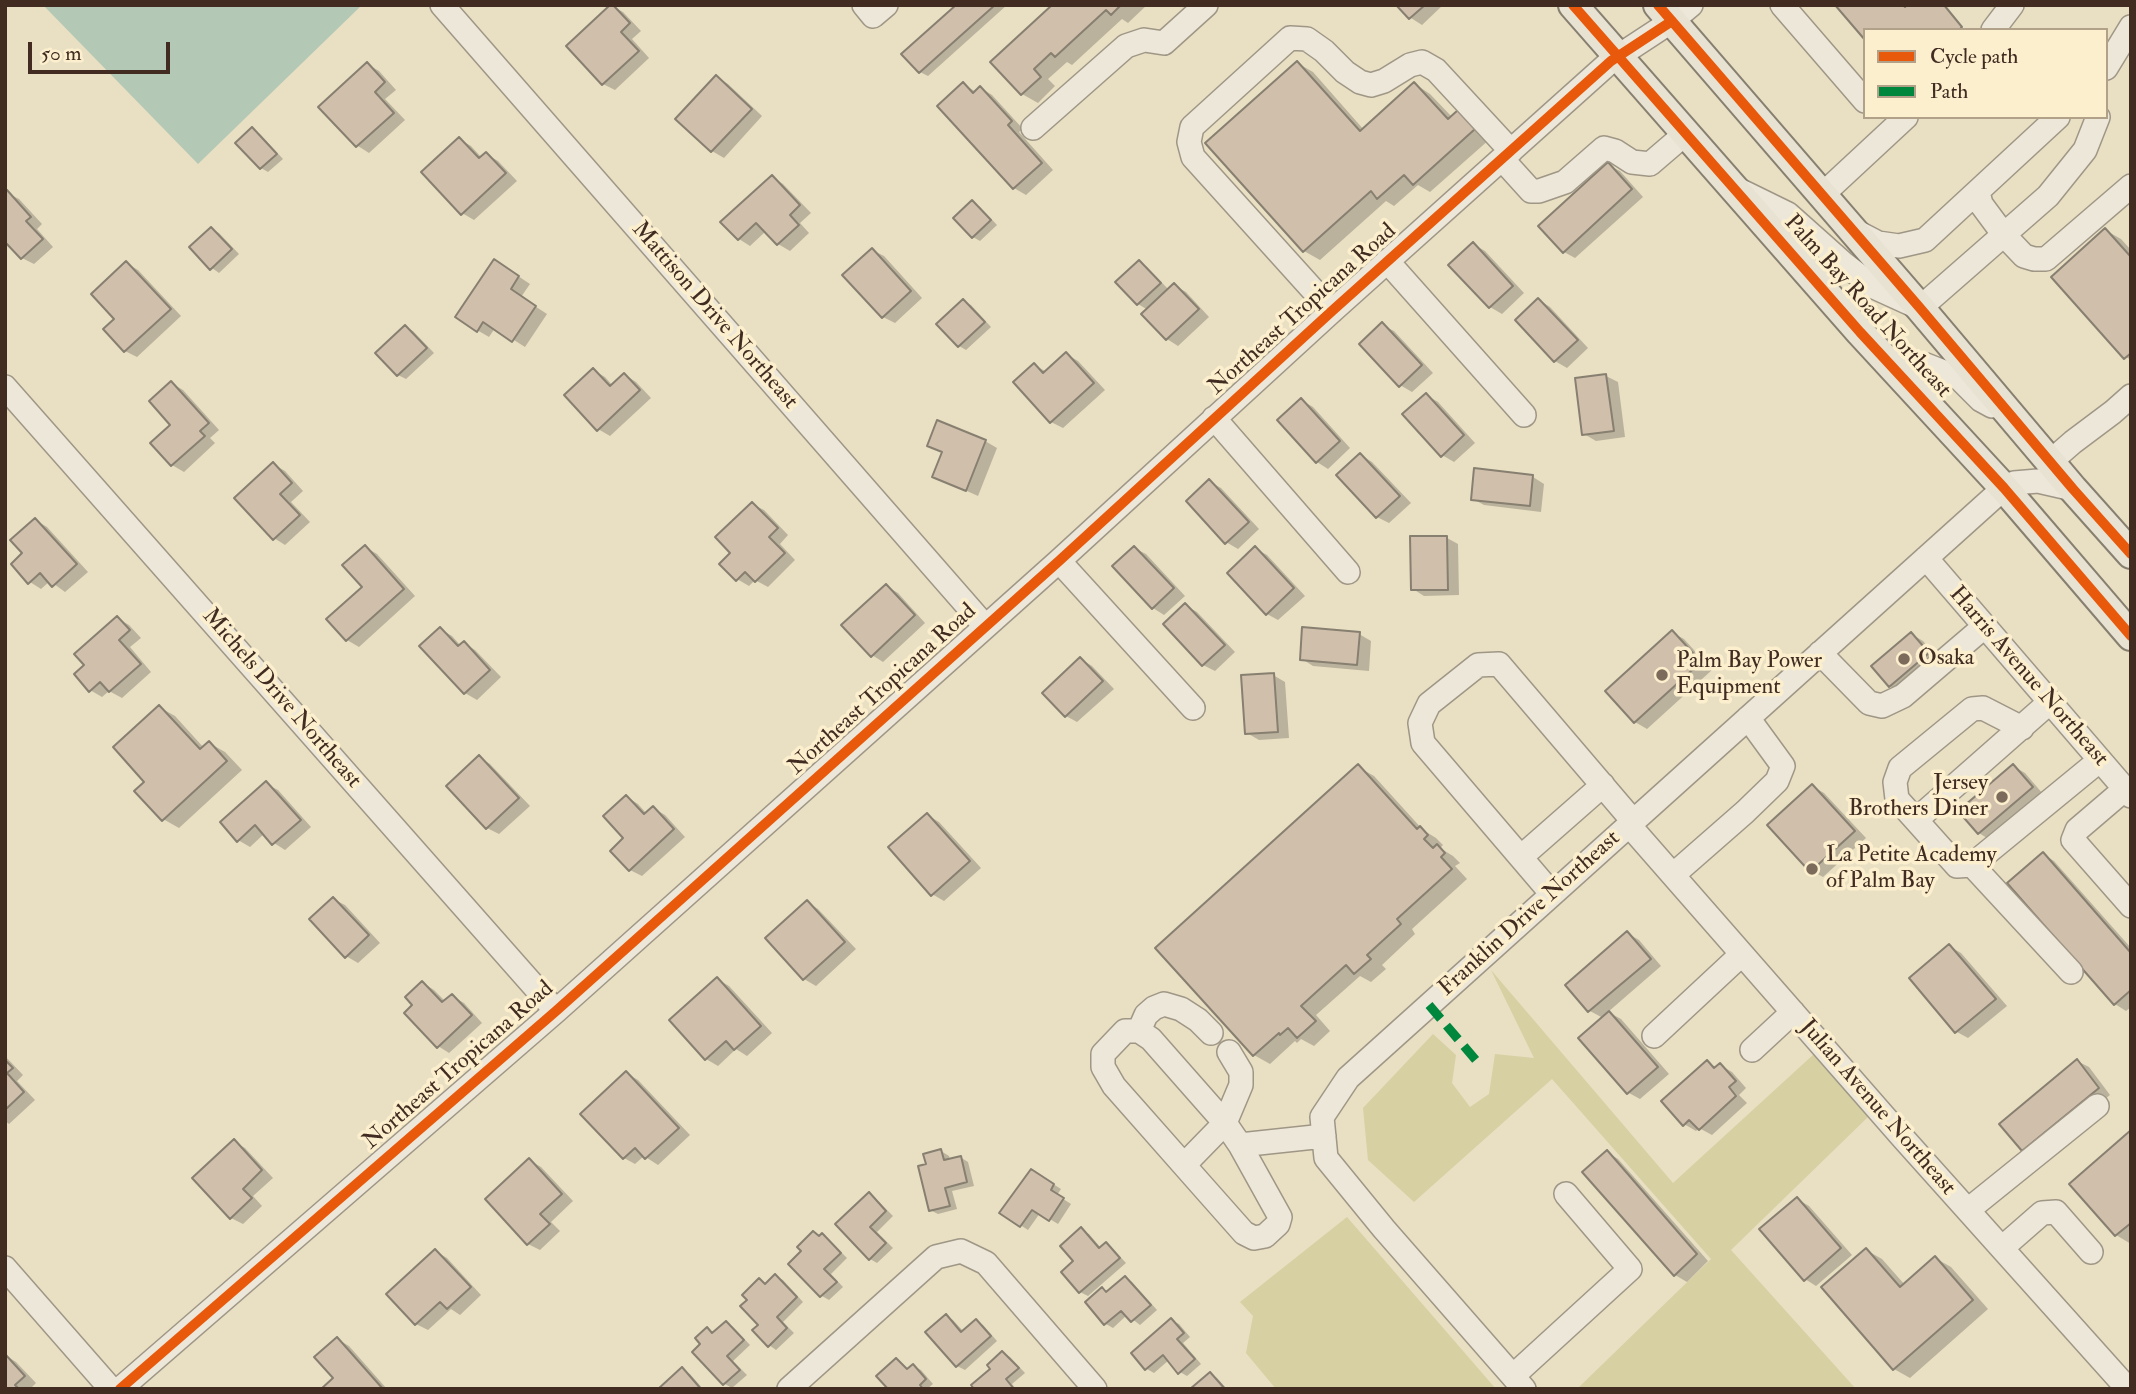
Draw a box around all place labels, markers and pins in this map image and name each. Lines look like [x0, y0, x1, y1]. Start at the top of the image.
place label: Osaka [1918, 645, 1974, 673]
place label: Palm Bay Power Equipment [1676, 648, 1822, 702]
marker: Osaka [1896, 651, 1912, 667]
marker: Palm Bay Power Equipment [1654, 667, 1670, 683]
place label: Jersey Brothers Diner [1848, 770, 1988, 824]
marker: Jersey Brothers Diner [1994, 789, 2010, 805]
place label: La Petite Academy of Palm Bay [1826, 842, 1997, 896]
marker: La Petite Academy of Palm Bay [1804, 861, 1820, 877]

